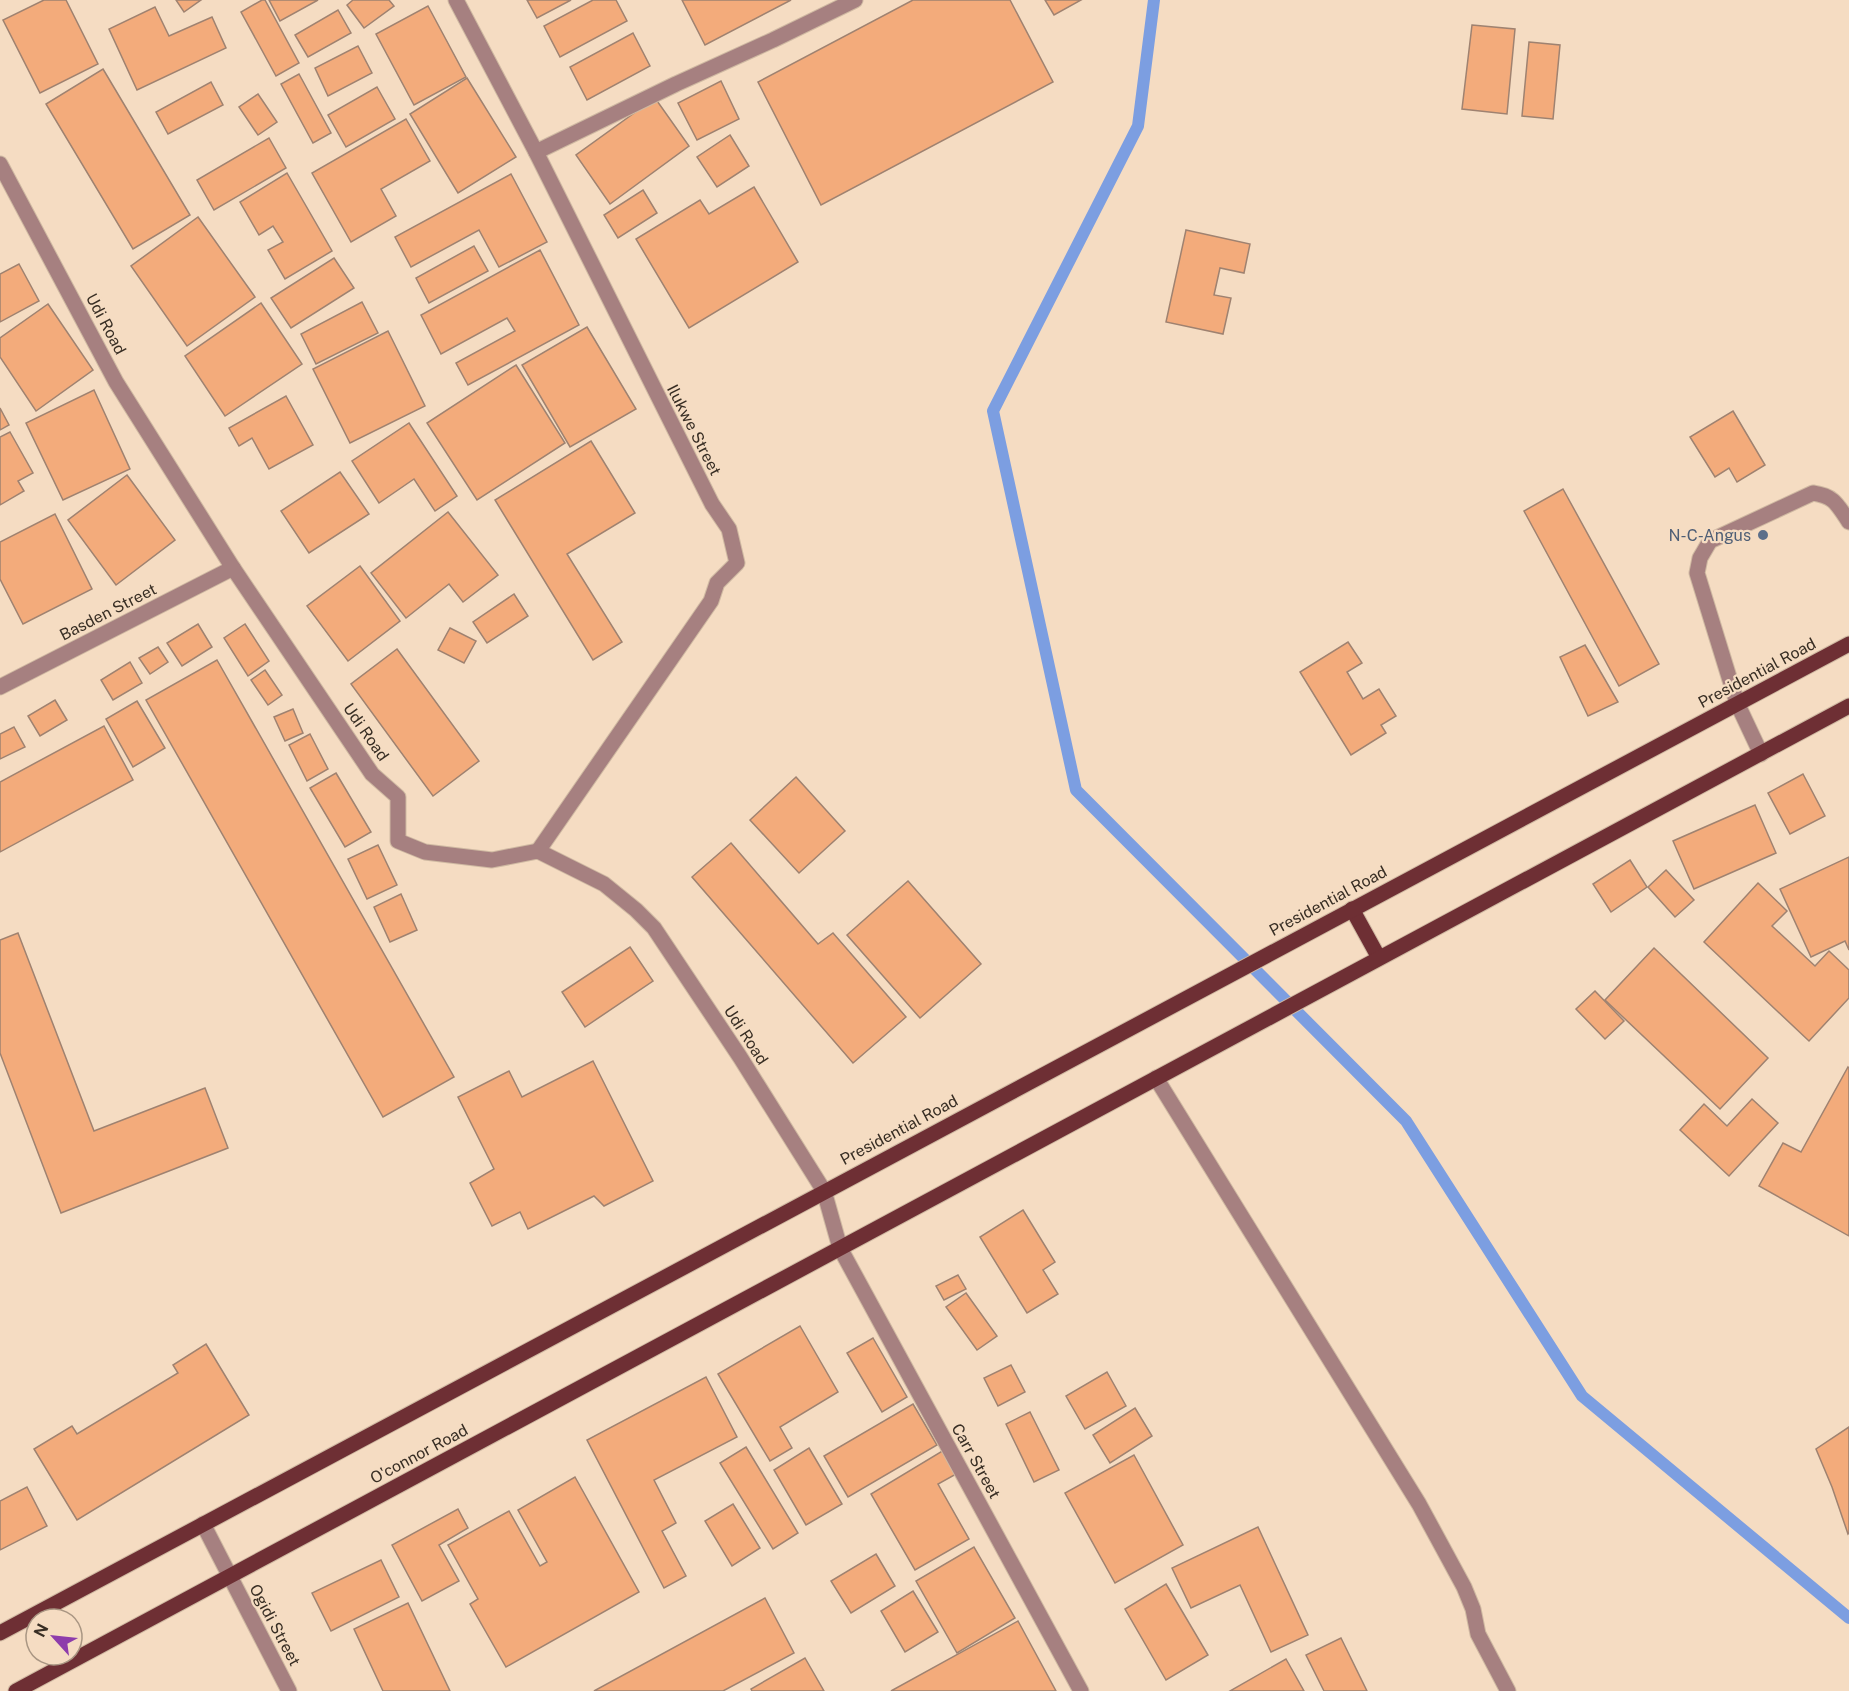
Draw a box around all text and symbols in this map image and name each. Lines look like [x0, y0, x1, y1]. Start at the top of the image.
street label: Udi Road [82, 290, 130, 358]
street label: Ilukwe Street [663, 381, 725, 479]
place label: N-C-Angus [1669, 526, 1751, 545]
marker: N-C-Angus [1756, 528, 1770, 542]
street label: Basden Street [56, 579, 160, 645]
street label: Presidential Road [1695, 634, 1819, 712]
street label: Udi Road [339, 699, 393, 765]
street label: Presidential Road [1266, 862, 1390, 940]
street label: Udi Road [720, 1002, 772, 1068]
street label: Presidential Road [837, 1091, 961, 1169]
street label: O'connor Road [367, 1420, 471, 1488]
street label: Carr Street [948, 1420, 1004, 1502]
street label: Ogidi Street [246, 1581, 304, 1669]
north arrow [24, 1607, 84, 1667]
text: N [30, 1621, 52, 1640]

